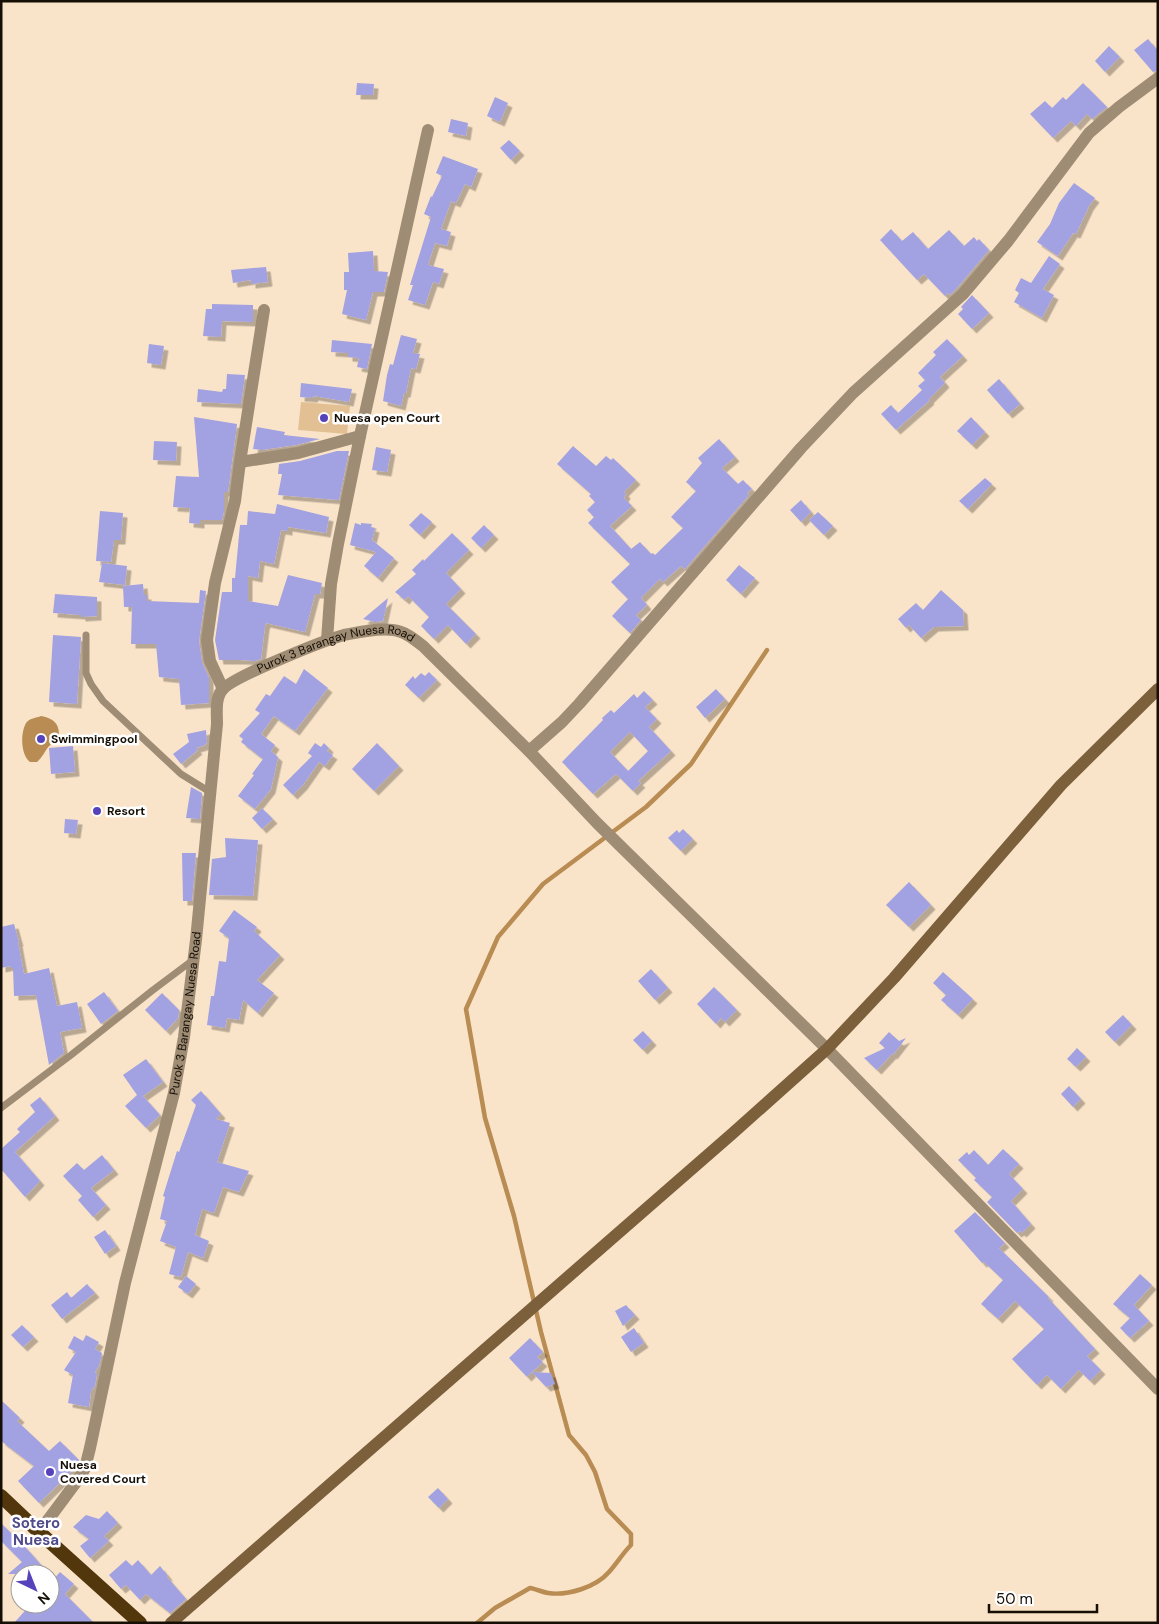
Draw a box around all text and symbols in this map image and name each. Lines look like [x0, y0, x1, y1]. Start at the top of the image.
place label: Nuesa open Court [334, 410, 440, 426]
marker: Nuesa open Court [318, 412, 330, 424]
street label: Purok 3 Barangay Nuesa Road [254, 621, 418, 677]
place label: Swimmingpool [51, 731, 138, 747]
marker: Swimmingpool [35, 733, 47, 745]
place label: Resort [107, 803, 145, 819]
marker: Resort [91, 805, 103, 817]
street label: Purok 3 Barangay Nuesa Road [166, 931, 205, 1096]
place label: Nuesa Covered Court [60, 1457, 146, 1487]
marker: Nuesa Covered Court [44, 1466, 56, 1478]
district label: Sotero Nuesa [12, 1513, 60, 1550]
north arrow [10, 1564, 60, 1614]
scale bar [989, 1582, 1096, 1614]
text: N [34, 1588, 54, 1609]
text: 50 m [996, 1589, 1033, 1609]

